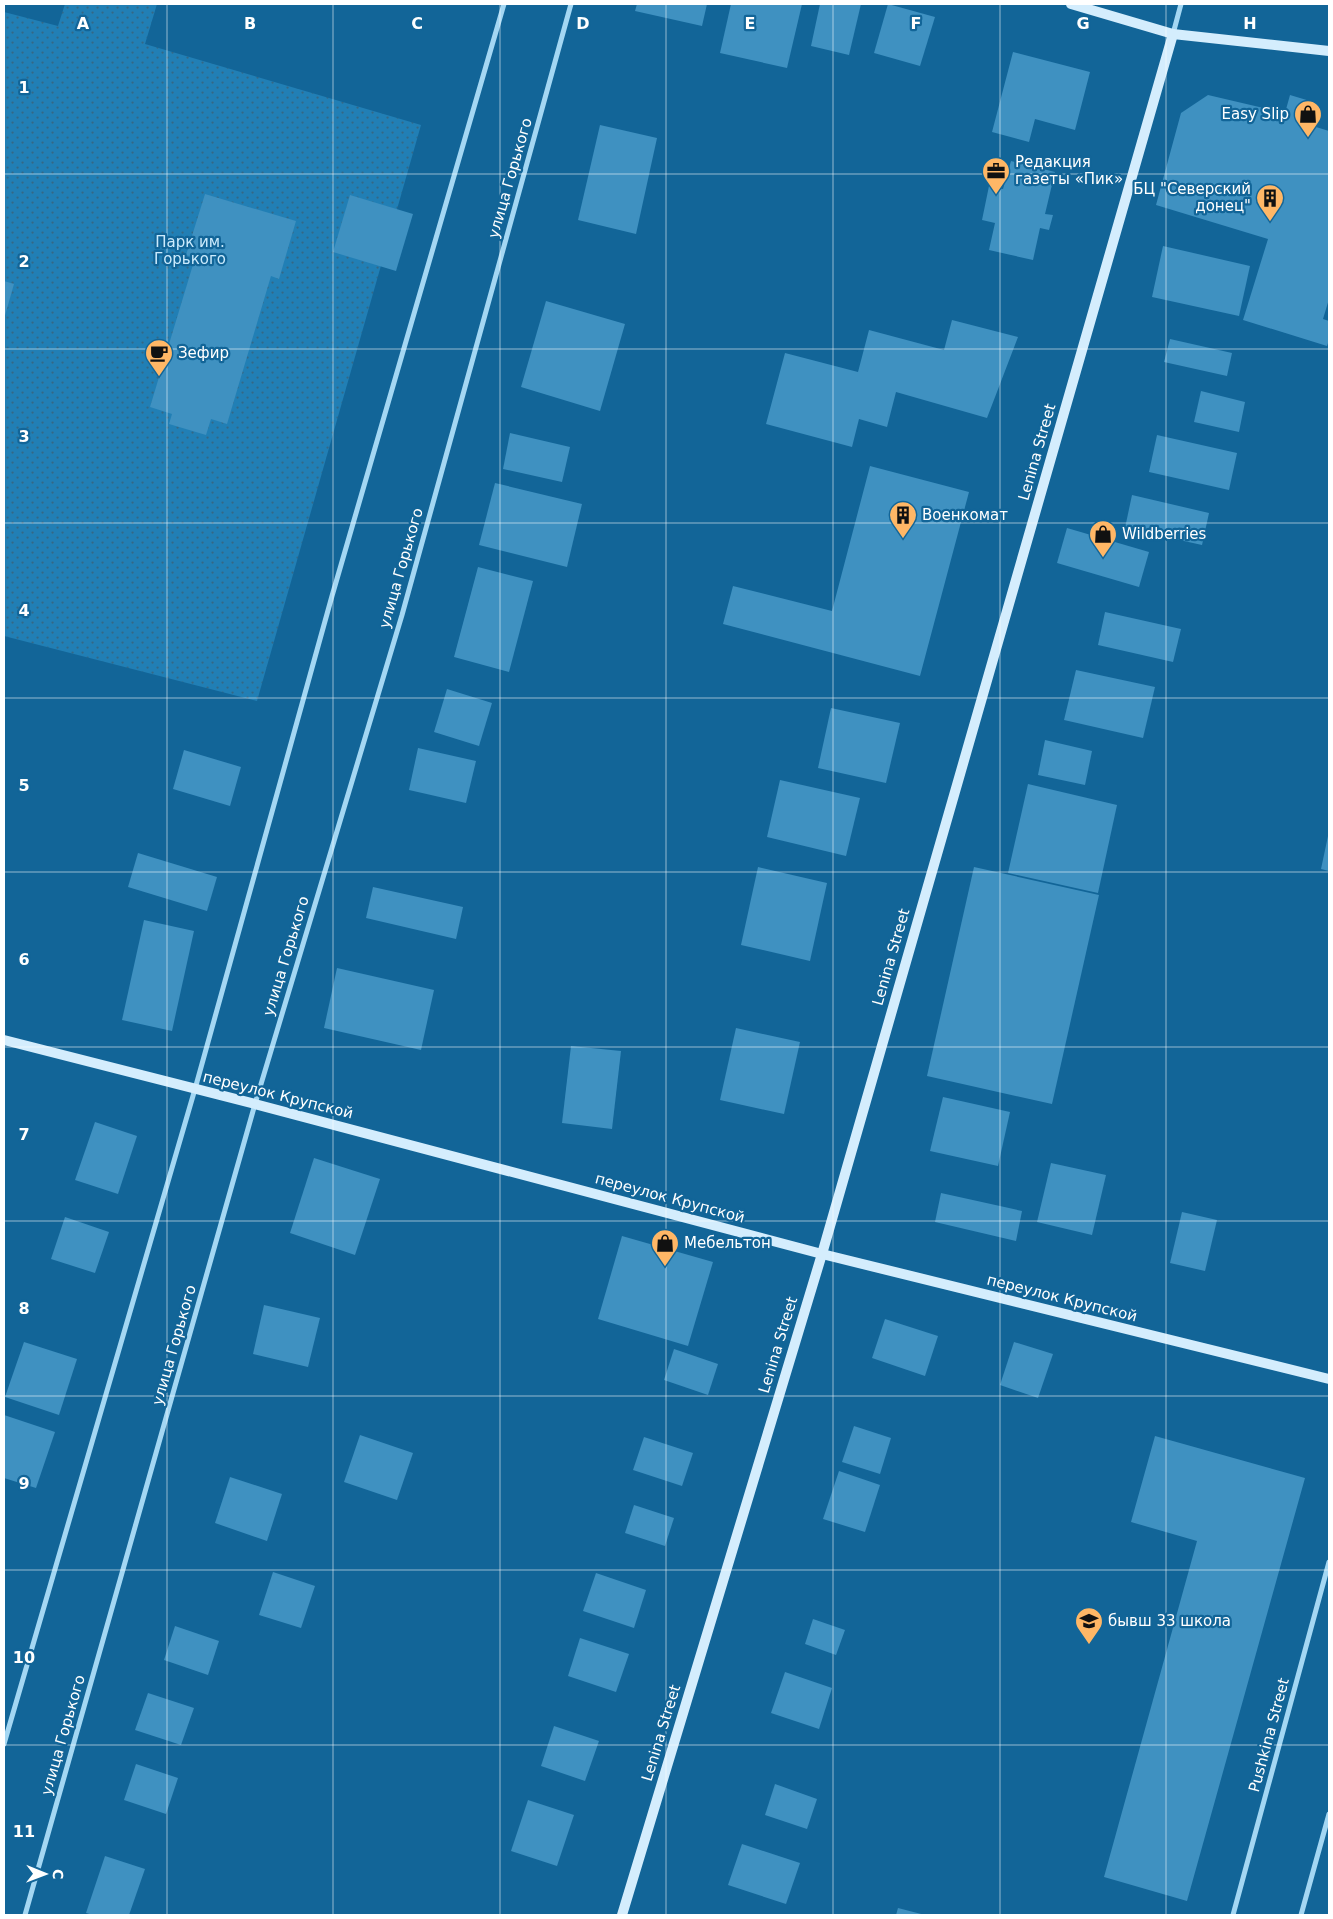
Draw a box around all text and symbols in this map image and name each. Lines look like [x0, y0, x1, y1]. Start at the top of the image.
text: A [77, 14, 90, 33]
text: B [244, 14, 256, 33]
text: C [411, 14, 423, 33]
text: D [576, 14, 590, 33]
text: E [745, 14, 755, 33]
text: F [911, 14, 921, 33]
text: G [1076, 14, 1090, 33]
text: H [1243, 14, 1257, 33]
text: 1 [18, 78, 30, 97]
shop icon: Easy Slip [1293, 99, 1323, 138]
place label: Easy Slip [1221, 105, 1289, 123]
street label: улица Горького [484, 116, 536, 240]
place label: Редакция газеты «Пик» [1015, 153, 1123, 188]
office icon: Редакция газеты «Пик» [981, 156, 1011, 195]
place label: БЦ "Северский донец" [1133, 180, 1251, 215]
building icon: БЦ "Северский донец" [1255, 183, 1285, 222]
park label: Парк им. Горького [154, 233, 226, 268]
text: 2 [18, 252, 30, 271]
cafe icon: Зефир [144, 338, 174, 377]
place label: Зефир [178, 344, 229, 362]
street label: Lenina Street [1015, 401, 1059, 503]
text: 3 [18, 427, 30, 446]
building icon: Военкомат [888, 500, 918, 539]
street label: улица Горького [375, 506, 427, 630]
place label: Военкомат [922, 506, 1008, 524]
shop icon: Wildberries [1088, 519, 1118, 558]
place label: Wildberries [1122, 525, 1207, 543]
text: 4 [18, 601, 30, 620]
text: 5 [18, 776, 30, 795]
street label: улица Горького [259, 894, 313, 1018]
street label: Lenina Street [869, 906, 913, 1008]
text: 6 [18, 950, 30, 969]
street label: переулок Крупской [201, 1068, 355, 1122]
text: 7 [18, 1125, 30, 1144]
street label: переулок Крупской [593, 1169, 747, 1227]
shop icon: Мебельтон [650, 1228, 680, 1267]
place label: Мебельтон [684, 1234, 771, 1252]
street label: переулок Крупской [985, 1271, 1139, 1325]
street label: улица Горького [148, 1283, 200, 1407]
street label: Lenina Street [755, 1294, 801, 1395]
text: 8 [18, 1299, 30, 1318]
text: 9 [18, 1474, 30, 1493]
school or university icon: бывш 33 школа [1074, 1606, 1104, 1645]
place label: бывш 33 школа [1108, 1612, 1231, 1630]
text: 10 [13, 1648, 35, 1667]
street label: улица Горького [37, 1673, 89, 1797]
street label: Pushkina Street [1245, 1676, 1293, 1794]
street label: Lenina Street [638, 1682, 684, 1783]
text: 11 [13, 1822, 35, 1841]
north arrow [20, 1849, 70, 1899]
text: С [50, 1869, 66, 1880]

